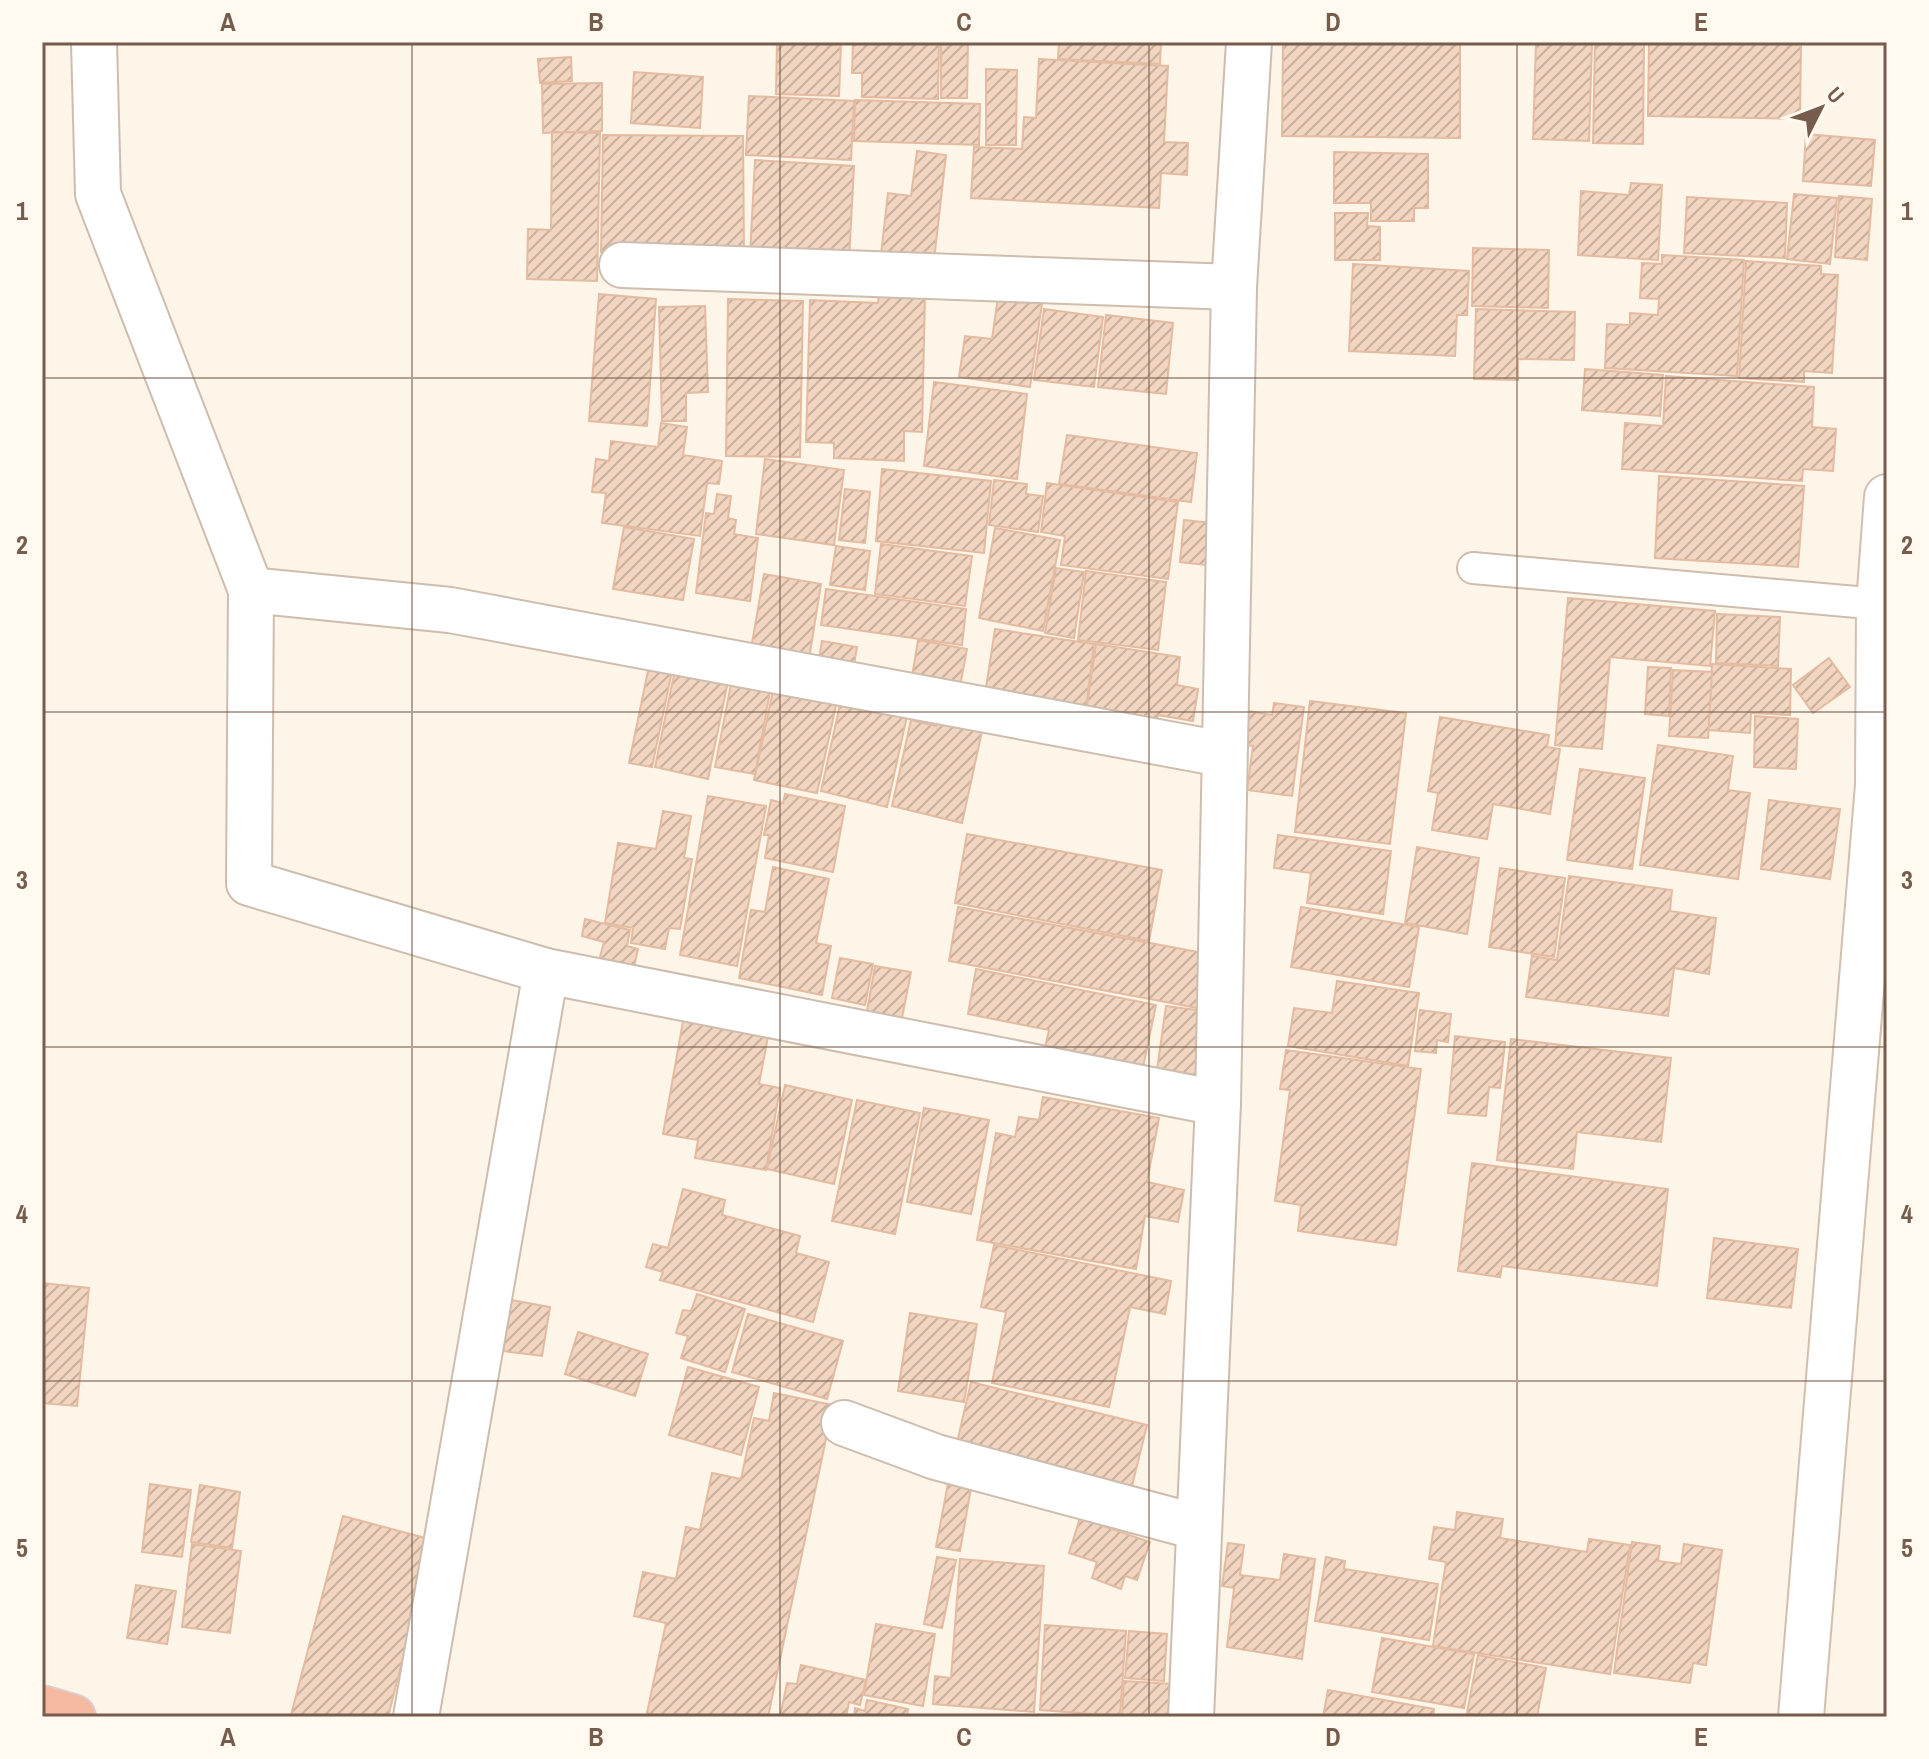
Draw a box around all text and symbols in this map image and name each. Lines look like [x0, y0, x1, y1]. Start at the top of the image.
text: A [220, 4, 236, 39]
text: B [588, 4, 604, 39]
text: C [956, 4, 972, 39]
text: D [1325, 4, 1341, 39]
text: E [1694, 4, 1708, 39]
north arrow [1781, 68, 1861, 148]
text: U [1820, 80, 1851, 109]
text: 1 [16, 193, 28, 228]
text: 1 [1901, 193, 1913, 228]
text: 2 [16, 527, 28, 562]
text: 2 [1901, 527, 1913, 562]
text: 3 [16, 862, 28, 897]
text: 3 [1901, 862, 1913, 897]
text: 4 [16, 1196, 28, 1231]
text: 4 [1901, 1196, 1913, 1231]
text: 5 [16, 1530, 28, 1565]
text: 5 [1901, 1530, 1913, 1565]
text: A [220, 1719, 236, 1754]
text: B [588, 1719, 604, 1754]
text: C [956, 1719, 972, 1754]
text: D [1325, 1719, 1341, 1754]
text: E [1694, 1719, 1708, 1754]

